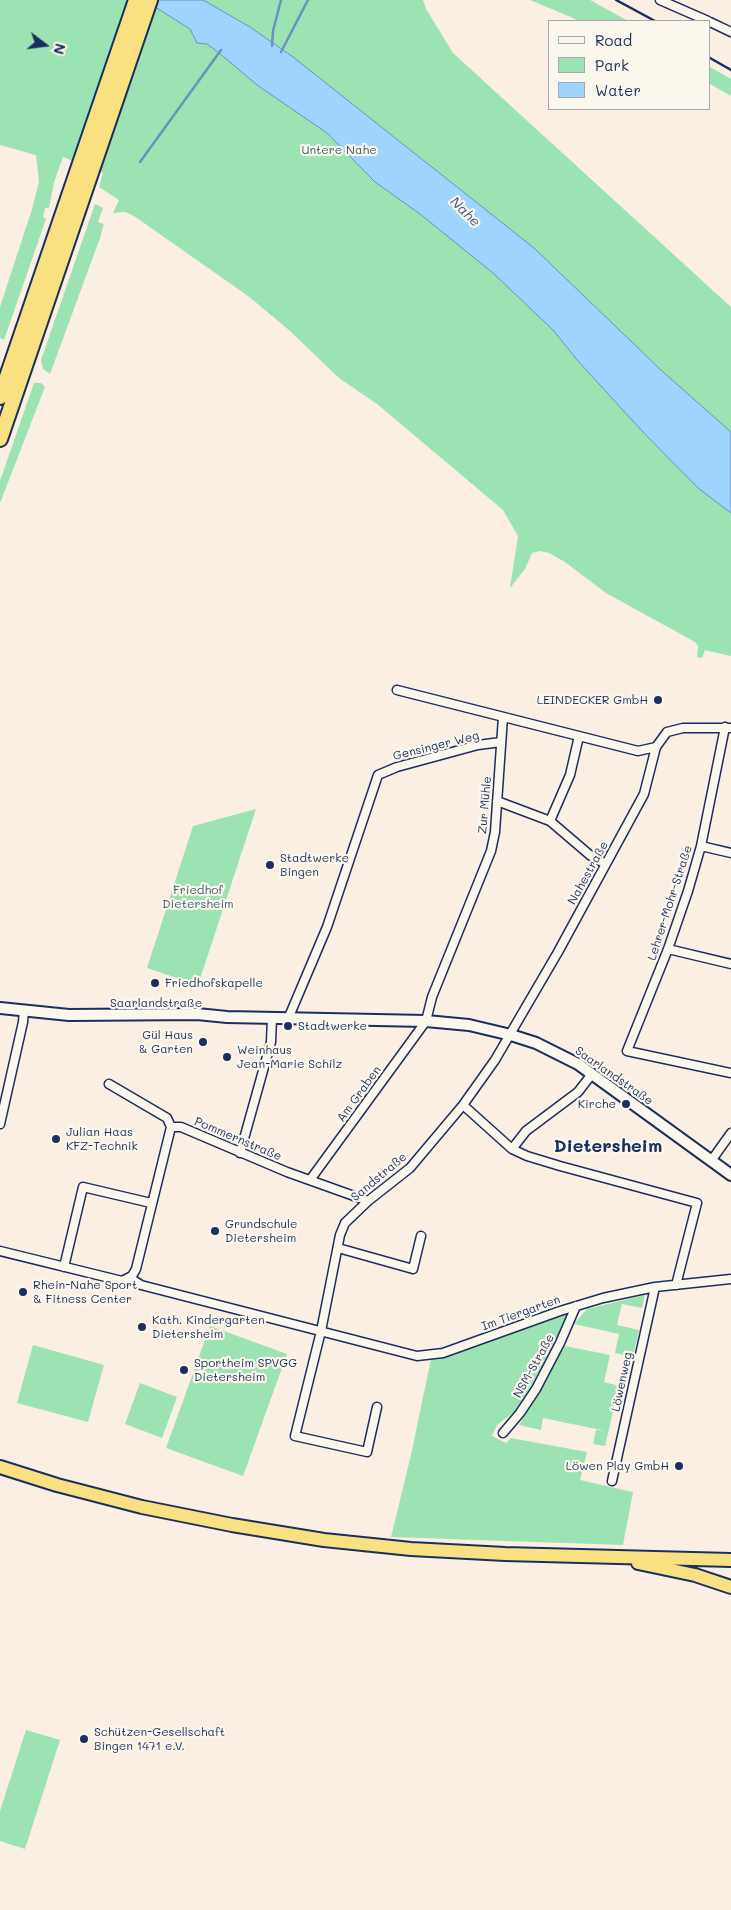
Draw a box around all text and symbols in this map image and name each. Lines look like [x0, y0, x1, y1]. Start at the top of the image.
north arrow [20, 20, 70, 70]
legend [548, 20, 711, 110]
text: Road [595, 30, 632, 50]
text: N [49, 41, 71, 57]
text: Park [595, 55, 629, 75]
text: Water [595, 80, 641, 100]
park label: Untere Nahe [301, 143, 377, 157]
water label: Nahe [446, 193, 484, 231]
place label: LEINDECKER GmbH [537, 693, 648, 707]
marker: LEINDECKER GmbH [652, 694, 664, 706]
street label: Gensinger Weg [391, 728, 481, 764]
street label: Zur Mühle [475, 776, 495, 834]
street label: Nahestraße [565, 839, 611, 907]
street label: Lehrer-Mohr-Straße [645, 844, 695, 962]
place label: Stadtwerke Bingen [280, 851, 349, 879]
marker: Stadtwerke Bingen [264, 859, 276, 871]
park label: Friedhof Dietersheim [162, 883, 234, 911]
place label: Friedhofskapelle [165, 976, 263, 990]
marker: Friedhofskapelle [149, 977, 161, 989]
street label: Saarlandstraße [110, 996, 202, 1010]
place label: Stadtwerke [298, 1019, 367, 1033]
marker: Stadtwerke [282, 1020, 294, 1032]
place label: Gül Haus & Garten [139, 1028, 193, 1056]
marker: Gül Haus & Garten [197, 1036, 209, 1048]
place label: Weinhaus Jean-Marie Schilz [237, 1043, 342, 1071]
street label: Saarlandstraße [572, 1044, 656, 1108]
marker: Weinhaus Jean-Marie Schilz [221, 1051, 233, 1063]
street label: Am Graben [334, 1063, 384, 1125]
place label: Kirche [578, 1097, 616, 1111]
marker: Kirche [620, 1098, 632, 1110]
street label: Pommernstraße [192, 1114, 284, 1164]
place label: Julian Haas KFZ-Technik [66, 1125, 138, 1153]
marker: Julian Haas KFZ-Technik [50, 1133, 62, 1145]
district label: Dietersheim [554, 1135, 662, 1157]
street label: Sandstraße [348, 1150, 410, 1204]
place label: Grundschule Dietersheim [225, 1217, 297, 1245]
marker: Grundschule Dietersheim [209, 1225, 221, 1237]
place label: Rhein-Nahe Sport & Fitness Center [33, 1278, 137, 1306]
marker: Rhein-Nahe Sport & Fitness Center [17, 1286, 29, 1298]
street label: Im Tiergarten [480, 1292, 562, 1334]
place label: Kath. Kindergarten Dietersheim [152, 1313, 265, 1341]
marker: Kath. Kindergarten Dietersheim [136, 1321, 148, 1333]
street label: NSM-Straße [511, 1332, 557, 1400]
street label: Löwenweg [609, 1351, 635, 1413]
place label: Sportheim SPVGG Dietersheim [194, 1356, 297, 1384]
marker: Sportheim SPVGG Dietersheim [178, 1364, 190, 1376]
place label: Löwen Play GmbH [566, 1459, 669, 1473]
marker: Löwen Play GmbH [673, 1460, 685, 1472]
place label: Schützen-Gesellschaft Bingen 1471 e.V. [94, 1725, 225, 1753]
marker: Schützen-Gesellschaft Bingen 1471 e.V. [78, 1733, 90, 1745]

